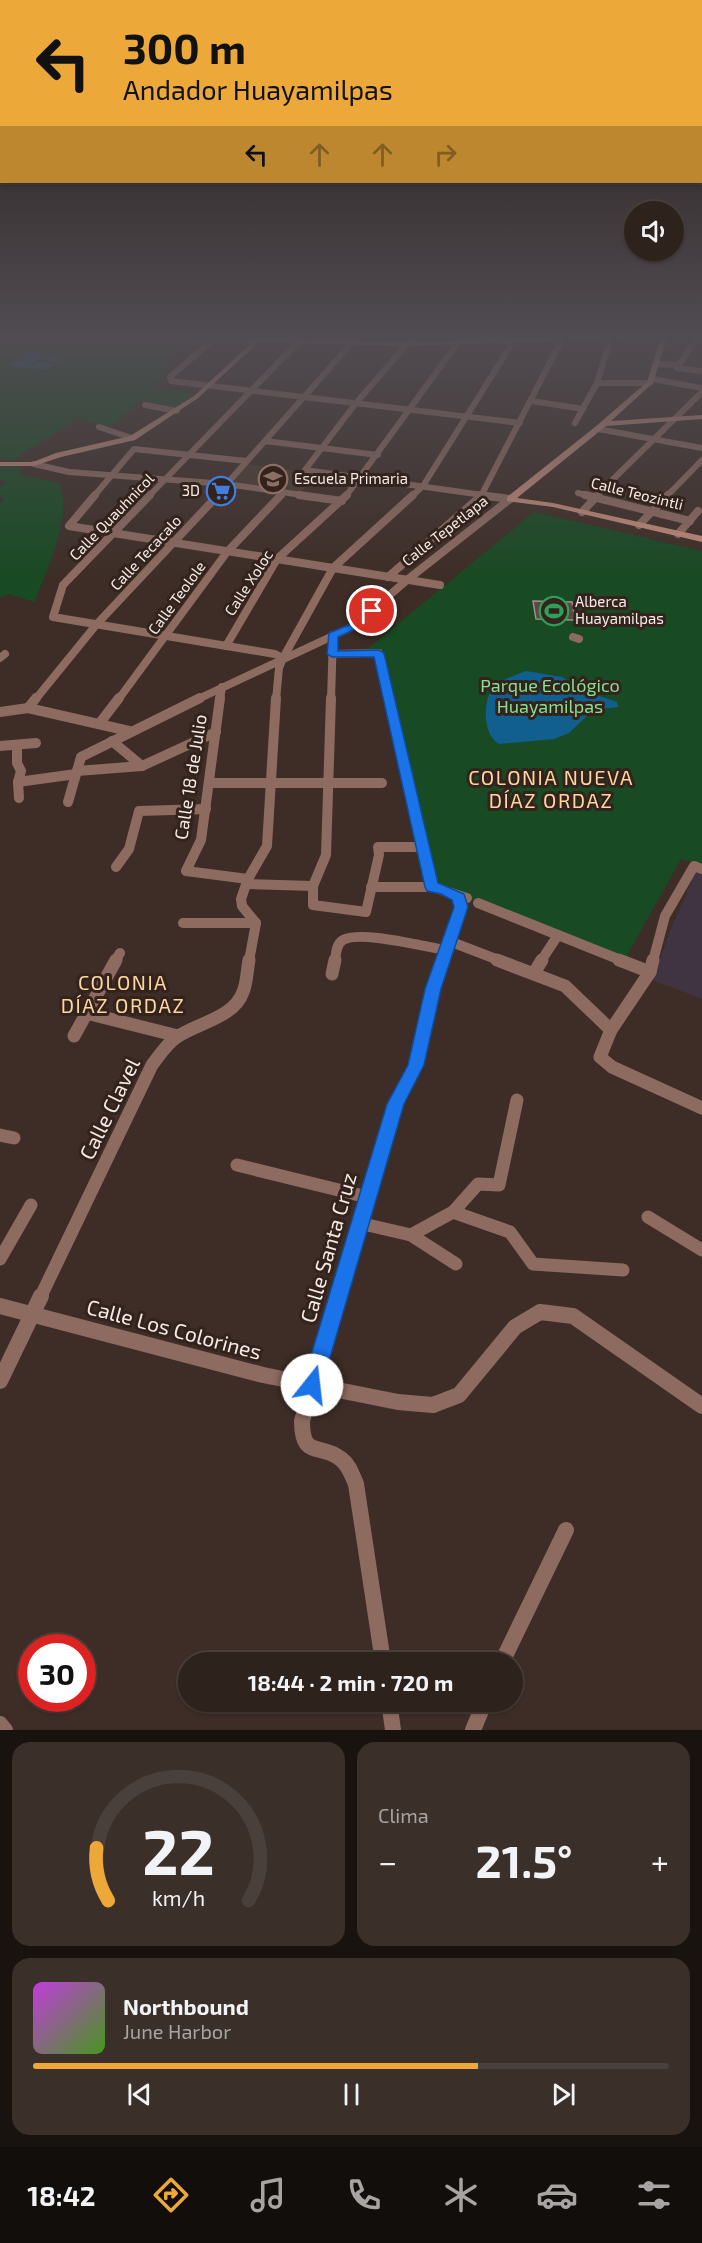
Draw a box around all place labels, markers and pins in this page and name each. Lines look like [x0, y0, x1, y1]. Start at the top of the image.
school or university icon: Escuela Primaria [257, 463, 289, 495]
place label: Escuela Primaria [294, 469, 408, 487]
supermarket icon: 3D [205, 475, 237, 507]
place label: 3D [182, 481, 200, 499]
pin [346, 585, 397, 636]
place label: Alberca Huayamilpas [575, 592, 664, 627]
sports icon: Alberca Huayamilpas [538, 595, 570, 627]

